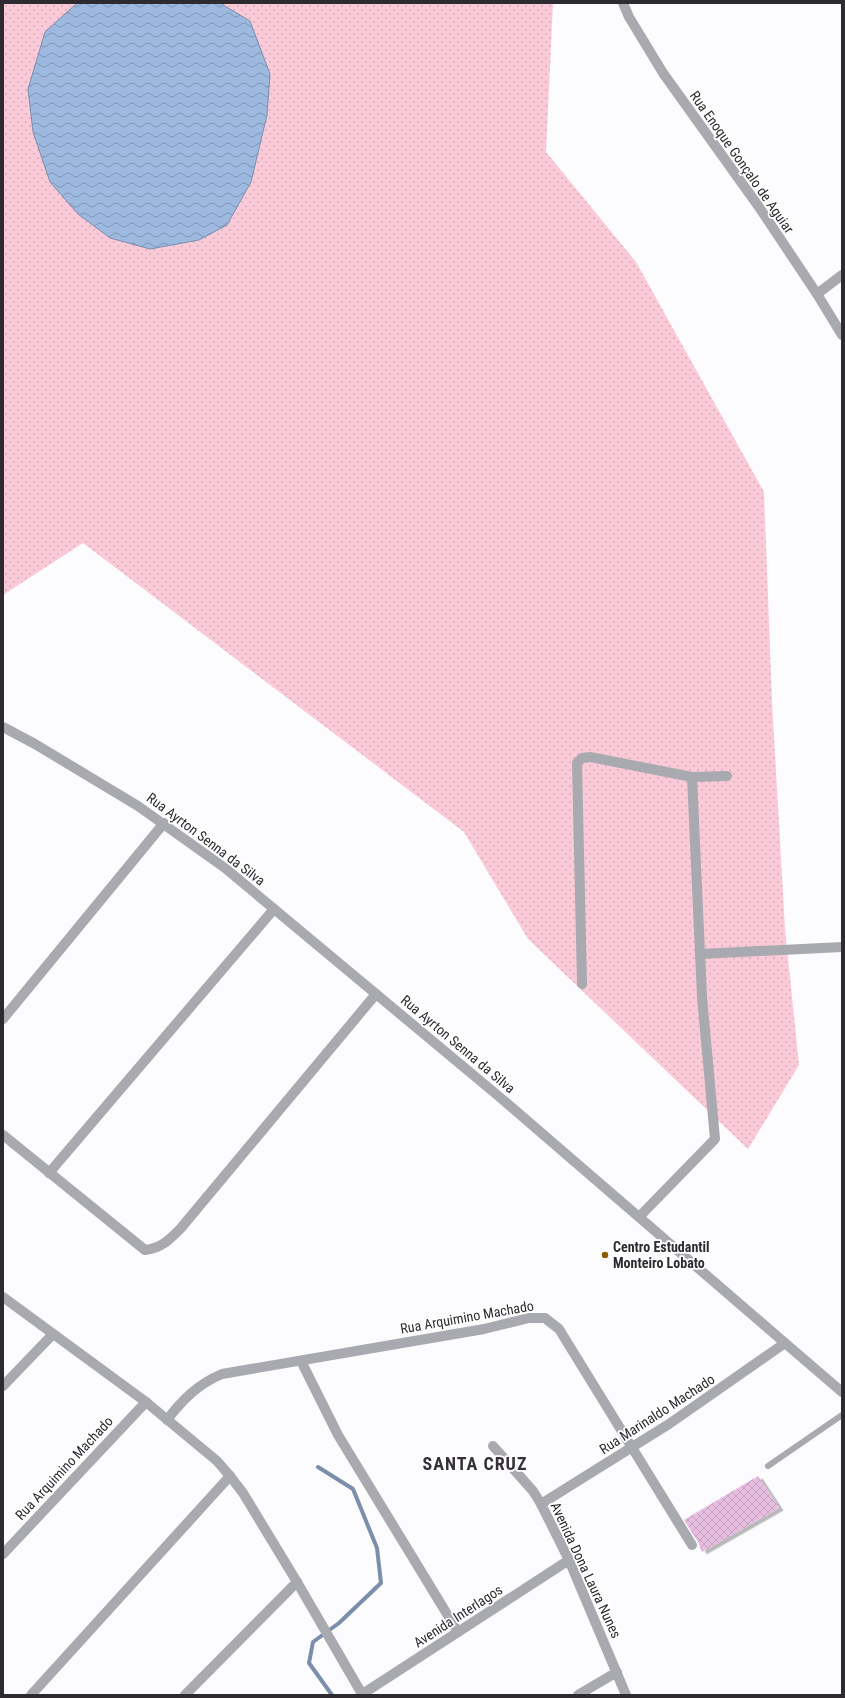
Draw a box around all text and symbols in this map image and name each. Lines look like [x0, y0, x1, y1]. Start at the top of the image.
street label: Rua Enoque Gonçalo de Aguiar [687, 88, 797, 236]
street label: Rua Ayrton Senna da Silva [144, 789, 268, 889]
street label: Rua Ayrton Senna da Silva [398, 992, 518, 1096]
place label: Centro Estudantil Monteiro Lobato [613, 1239, 710, 1271]
marker: Centro Estudantil Monteiro Lobato [600, 1250, 610, 1260]
street label: Rua Arquimino Machado [399, 1297, 535, 1337]
street label: Rua Marinaldo Machado [596, 1371, 718, 1457]
street label: Rua Arquimino Machado [12, 1413, 116, 1523]
district label: SANTA CRUZ [423, 1453, 527, 1474]
street label: Avenida Dona Laura Nunes [547, 1500, 625, 1640]
street label: Avenida Interlagos [411, 1581, 505, 1651]

